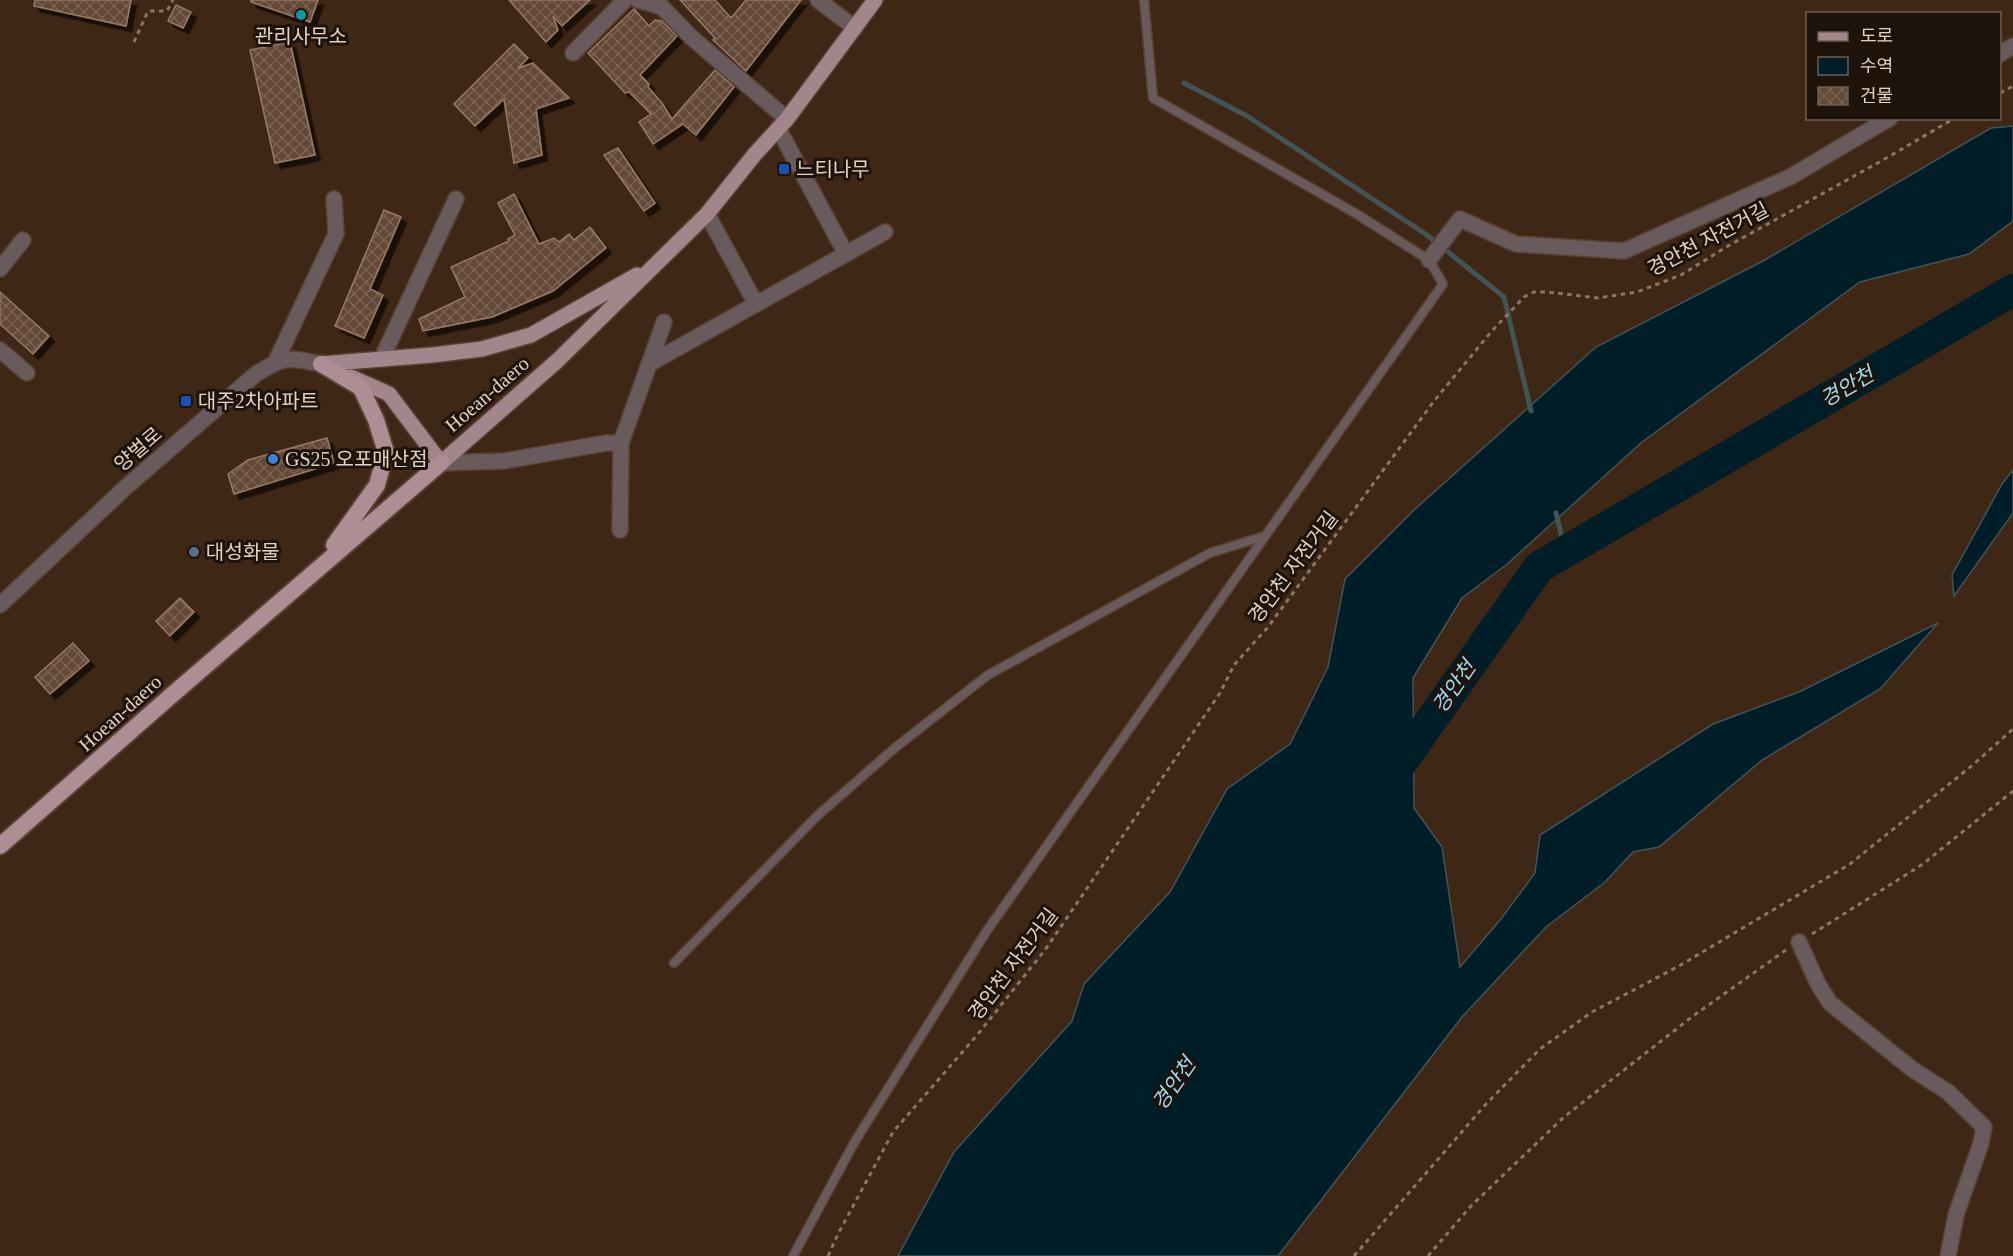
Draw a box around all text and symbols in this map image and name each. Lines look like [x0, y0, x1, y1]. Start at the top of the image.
marker: 관리사무소 [294, 8, 308, 22]
legend [1806, 12, 2001, 120]
place label: 관리사무소 [255, 25, 347, 47]
text: 도로 [1860, 26, 1893, 46]
text: 수역 [1860, 56, 1893, 76]
text: 건물 [1860, 86, 1893, 106]
place label: 느티나무 [796, 158, 870, 180]
marker: 느티나무 [777, 162, 791, 176]
street label: 경안천 자전거길 [1644, 198, 1772, 280]
street label: Hoean-daero [441, 352, 533, 436]
water label: 경안천 [1816, 361, 1880, 412]
place label: 대주2차아파트 [198, 390, 318, 412]
marker: 대주2차아파트 [179, 394, 193, 408]
street label: 양벌로 [110, 423, 166, 475]
place label: GS25 오포매산점 [285, 448, 428, 470]
marker: GS25 오포매산점 [266, 452, 280, 466]
street label: 경안천 자전거길 [1244, 507, 1342, 627]
place label: 대성화물 [206, 541, 280, 563]
marker: 대성화물 [187, 545, 201, 559]
water label: 경안천 [1428, 654, 1482, 718]
street label: Hoean-daero [74, 670, 166, 756]
street label: 경안천 자전거길 [964, 904, 1062, 1024]
water label: 경안천 [1148, 1051, 1202, 1115]

